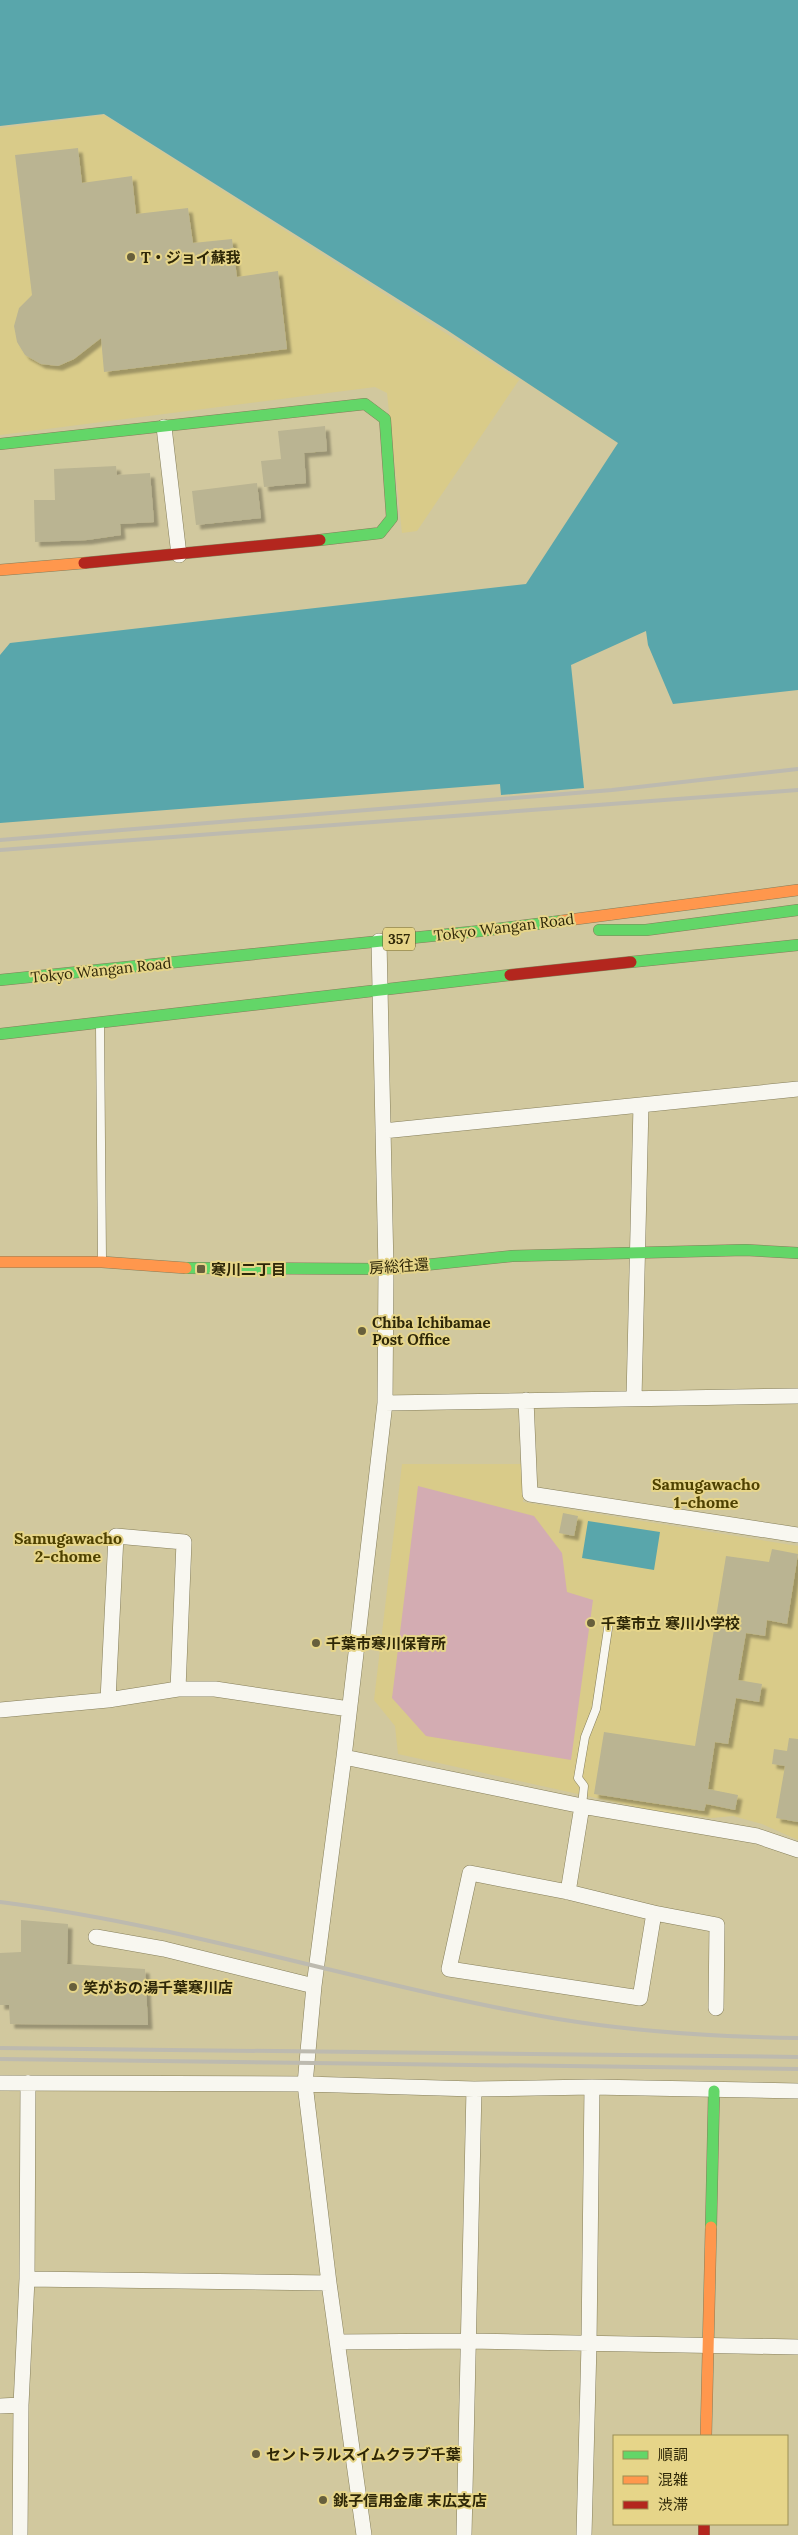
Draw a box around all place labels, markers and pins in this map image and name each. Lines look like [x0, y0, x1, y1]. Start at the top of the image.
place label: T・ジョイ蘇我 [141, 248, 241, 267]
marker: T・ジョイ蘇我 [125, 251, 137, 263]
place label: 寒川二丁目 [211, 1260, 286, 1279]
marker: 寒川二丁目 [195, 1263, 207, 1275]
place label: Chiba Ichibamae Post Office [372, 1313, 491, 1349]
marker: Chiba Ichibamae Post Office [356, 1325, 368, 1337]
place label: 千葉市立 寒川小学校 [601, 1614, 740, 1633]
marker: 千葉市立 寒川小学校 [585, 1617, 597, 1629]
place label: 千葉市寒川保育所 [326, 1634, 446, 1653]
marker: 千葉市寒川保育所 [310, 1637, 322, 1649]
place label: 笑がおの湯千葉寒川店 [83, 1978, 233, 1997]
marker: 笑がおの湯千葉寒川店 [67, 1981, 79, 1993]
place label: セントラルスイムクラブ千葉 [266, 2445, 461, 2464]
marker: セントラルスイムクラブ千葉 [250, 2448, 262, 2460]
place label: 銚子信用金庫 末広支店 [333, 2491, 487, 2510]
marker: 銚子信用金庫 末広支店 [317, 2494, 329, 2506]

